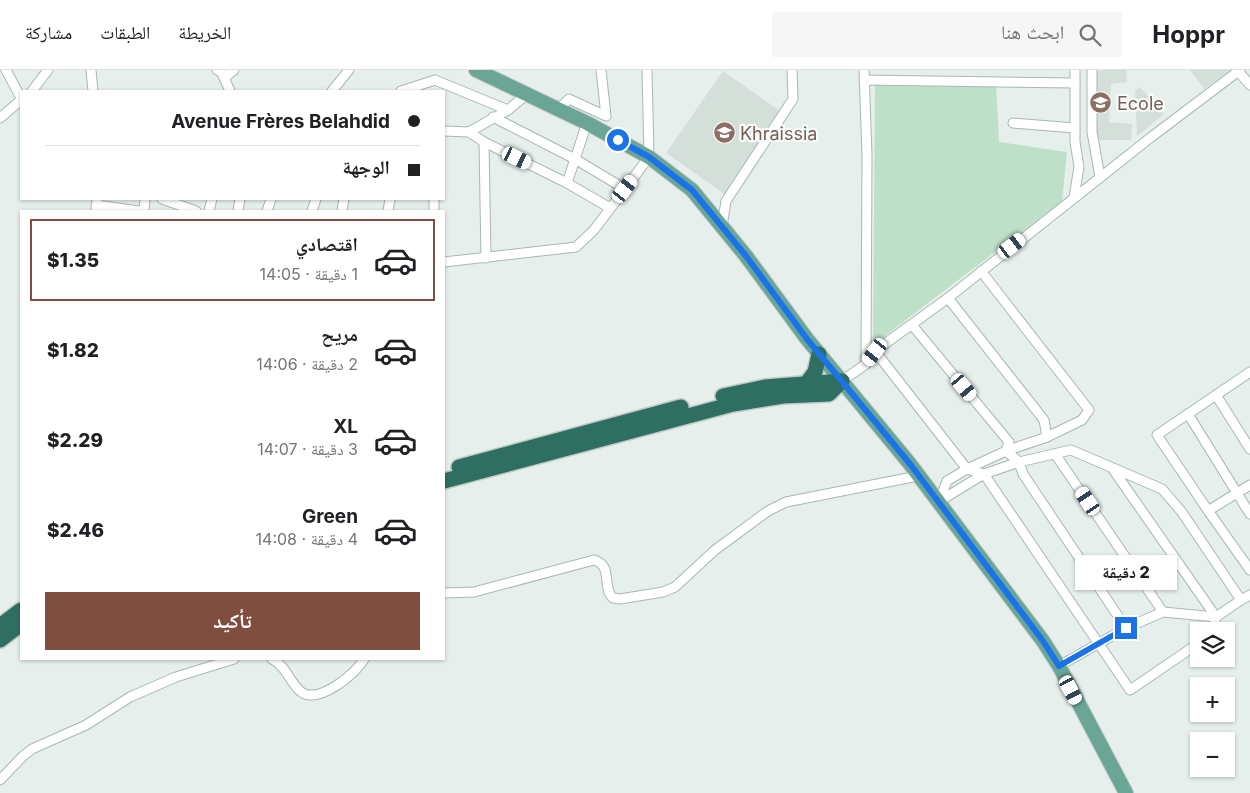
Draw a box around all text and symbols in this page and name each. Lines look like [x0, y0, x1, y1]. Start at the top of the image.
search box [772, 12, 1122, 57]
text: Hoppr [1152, 20, 1225, 49]
text: ابحث هنا [1001, 21, 1064, 44]
icon: search [1076, 21, 1104, 49]
text: مشاركة [25, 22, 72, 43]
text: الطبقات [100, 22, 150, 43]
text: الخريطة [178, 22, 231, 43]
school or university icon: Ecole [1089, 91, 1113, 115]
place label: Ecole [1117, 93, 1164, 114]
text: Avenue Frères Belahdid [171, 110, 390, 133]
school or university icon: Khraissia [712, 121, 736, 145]
place label: Khraissia [740, 123, 817, 144]
route start [607, 129, 629, 151]
car [500, 145, 533, 171]
text: الوجهة [342, 156, 390, 179]
car [609, 173, 640, 205]
car [995, 231, 1028, 261]
text: اقتصادي [296, 233, 358, 256]
icon: car [373, 238, 418, 283]
text: $1.35 [47, 249, 99, 272]
text: 1 دقيقة · 14:05 [260, 264, 358, 284]
text: مريح [321, 323, 358, 346]
icon: car [373, 328, 418, 373]
car [859, 336, 890, 368]
text: $1.82 [47, 339, 99, 362]
text: 2 دقيقة · 14:06 [256, 354, 358, 374]
car [948, 371, 979, 403]
text: XL [333, 415, 358, 438]
icon: car [373, 418, 418, 463]
text: $2.29 [47, 429, 103, 452]
text: 3 دقيقة · 14:07 [257, 439, 358, 459]
car [1073, 484, 1102, 518]
text: Green [302, 505, 358, 528]
icon: car [373, 508, 418, 553]
text: $2.46 [47, 519, 104, 542]
text: 4 دقيقة · 14:08 [256, 529, 358, 549]
callout: 2 دقيقة [1075, 556, 1177, 590]
text: 2 دقيقة [1102, 562, 1150, 582]
button: تأكيد [45, 592, 420, 650]
route end [1115, 617, 1137, 639]
map controls [1190, 622, 1235, 777]
button: layers [1190, 622, 1235, 667]
car [1057, 673, 1084, 707]
button: + [1190, 677, 1235, 722]
button: − [1190, 732, 1235, 777]

